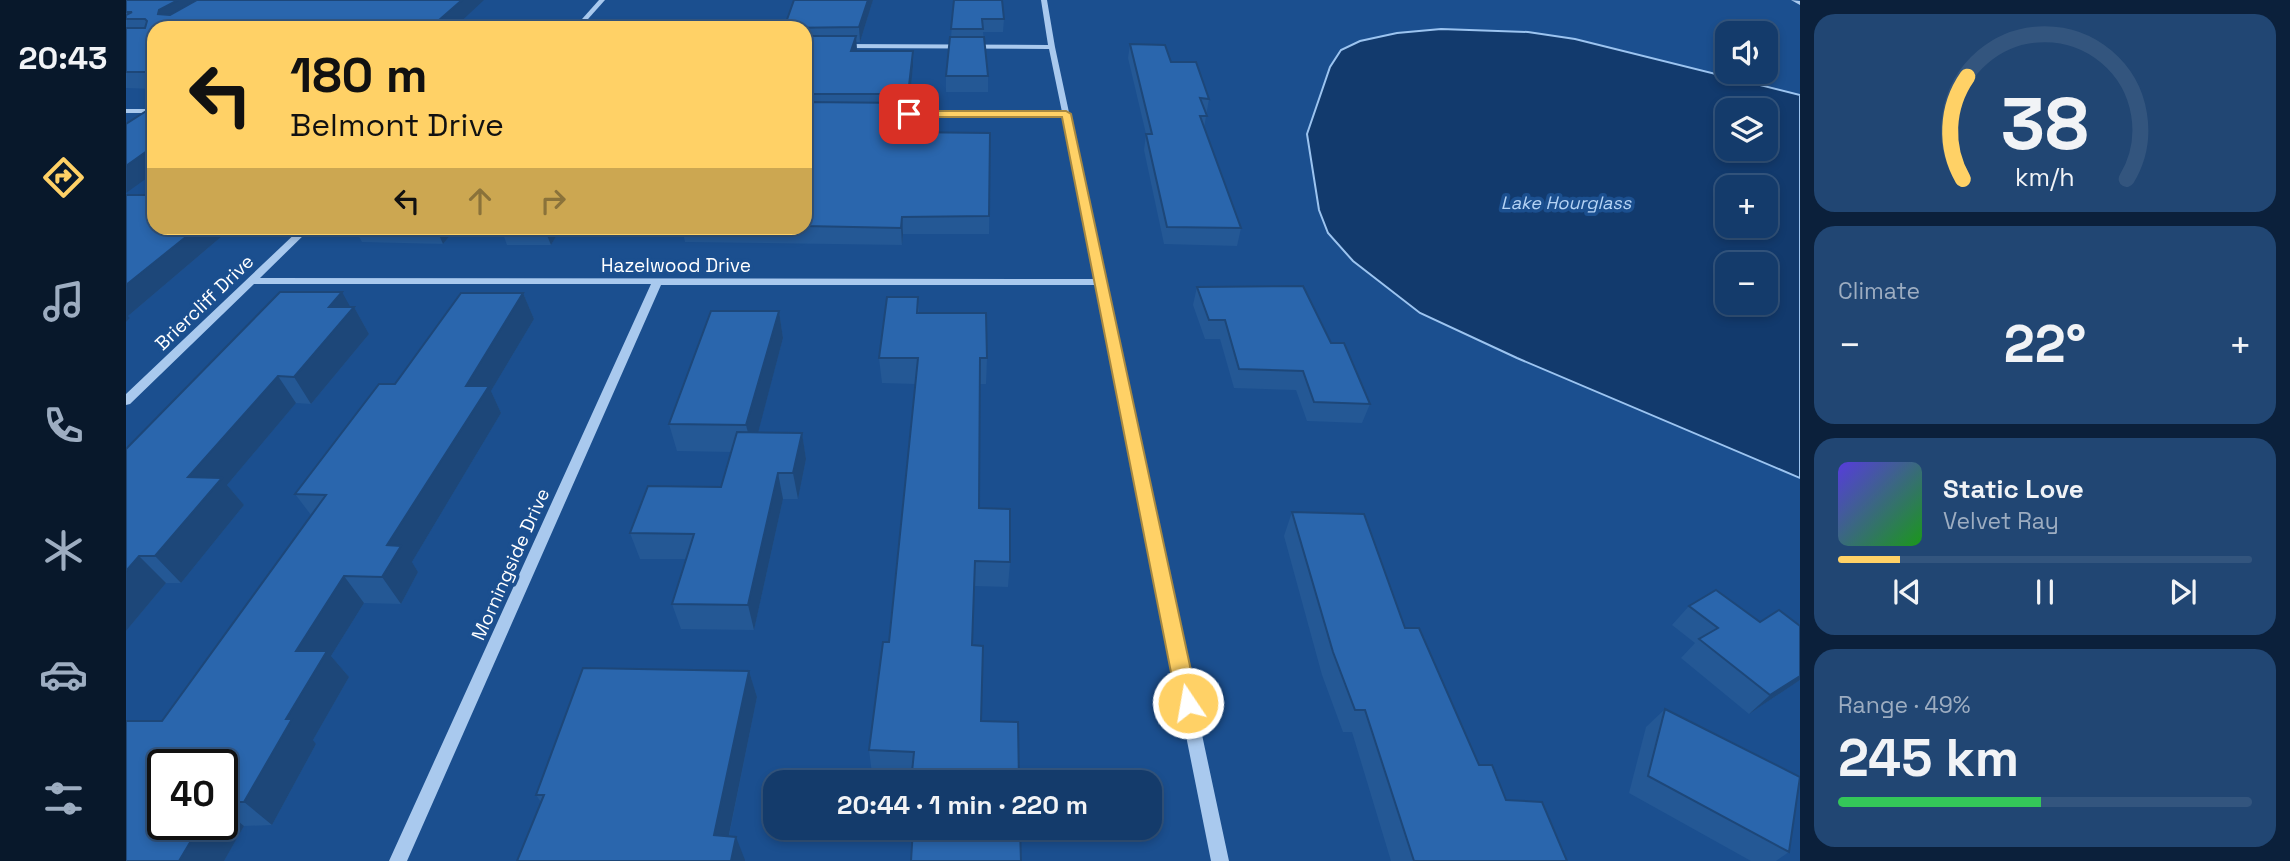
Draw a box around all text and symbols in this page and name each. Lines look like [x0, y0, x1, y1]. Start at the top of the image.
map controls [1715, 21, 1778, 315]
button: sound [1715, 21, 1778, 84]
text: 20:43 [18, 38, 108, 78]
text: 180 m [290, 44, 428, 106]
icon: left [175, 49, 266, 140]
text: 38 [2001, 77, 2089, 170]
pin [879, 84, 939, 144]
icon: arrive [890, 95, 928, 133]
button: layers [1715, 98, 1778, 161]
text: Belmont Drive [290, 105, 504, 145]
icon: directions [39, 153, 88, 202]
text: km/h [2015, 161, 2075, 193]
button: + [1715, 175, 1778, 238]
icon: left [388, 182, 426, 220]
icon: ahead [461, 182, 499, 220]
icon: right [534, 182, 572, 220]
water label: Lake Hourglass [1501, 191, 1632, 214]
street label: Briercliff Drive [150, 249, 259, 356]
button: − [1715, 252, 1778, 315]
street label: Hazelwood Drive [601, 253, 751, 278]
text: Climate [1838, 276, 1920, 306]
icon: music [39, 277, 88, 326]
text: 22° [2004, 311, 2086, 377]
text: − [1838, 321, 1862, 369]
text: + [2228, 321, 2252, 369]
icon: phone [39, 401, 88, 450]
text: Static Love [1943, 472, 2084, 506]
street label: Morningside Drive [466, 484, 555, 644]
text: Velvet Ray [1943, 506, 2059, 536]
icon: climate [39, 526, 88, 575]
icon: previous [1888, 573, 1926, 611]
icon: pause [2026, 573, 2064, 611]
icon: next [2164, 573, 2202, 611]
icon: car [39, 650, 88, 699]
position arrow [1151, 666, 1225, 740]
text: Range · 49% [1838, 690, 1971, 720]
text: 245 km [1838, 725, 2019, 791]
speed limit sign: 40 [147, 749, 238, 840]
icon: filters [39, 774, 88, 823]
text: 20:44 · 1 min · 220 m [837, 788, 1088, 822]

